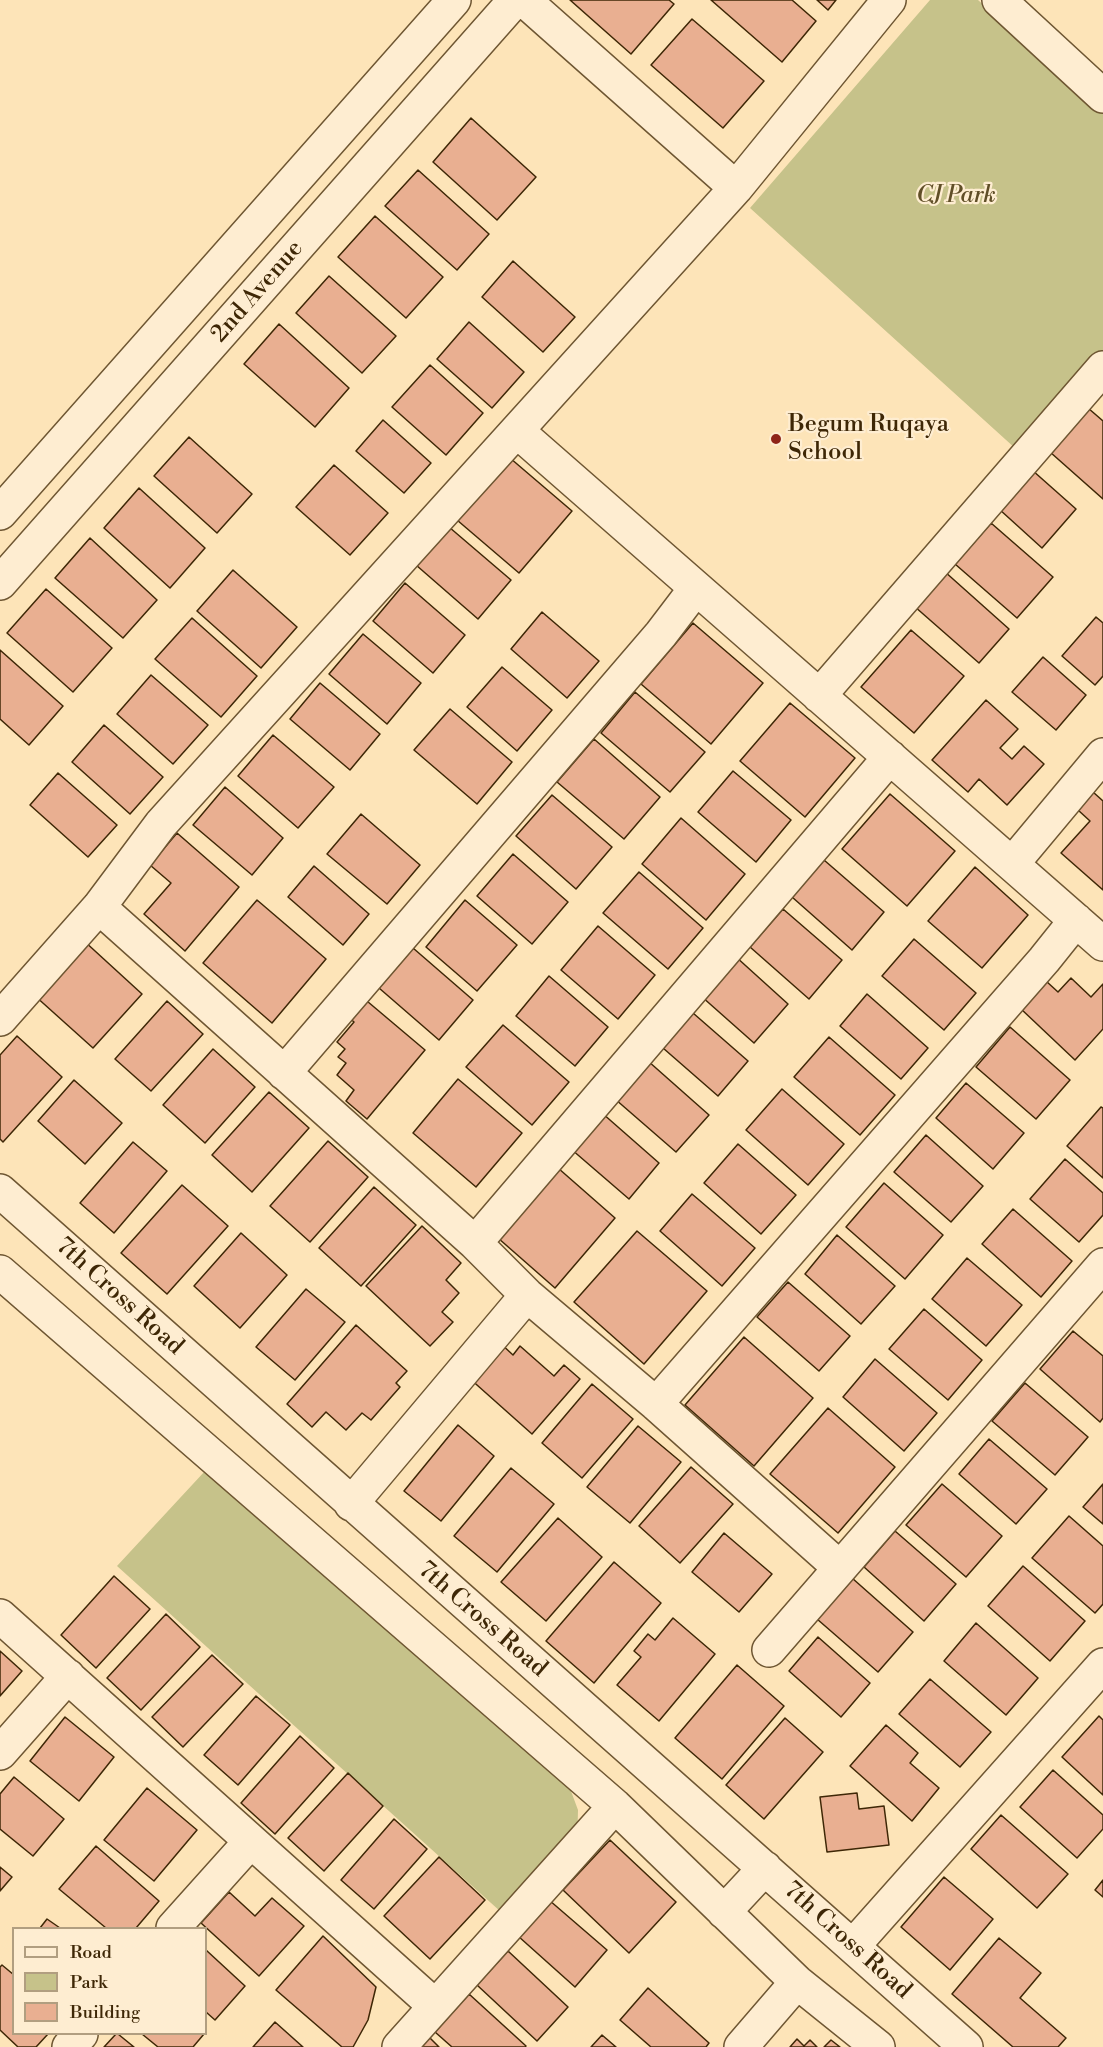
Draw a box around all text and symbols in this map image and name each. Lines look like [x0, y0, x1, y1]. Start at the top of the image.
park label: CJ Park [916, 182, 996, 210]
street label: 2nd Avenue [206, 235, 310, 349]
place label: Begum Ruqaya School [788, 411, 949, 467]
marker: Begum Ruqaya School [769, 432, 783, 446]
street label: 7th Cross Road [49, 1232, 189, 1362]
street label: 7th Cross Road [411, 1556, 553, 1684]
street label: 7th Cross Road [777, 1876, 917, 2006]
legend [12, 1927, 207, 2035]
text: Road [70, 1941, 112, 1964]
text: Park [70, 1971, 107, 1994]
text: Building [70, 2001, 140, 2024]

